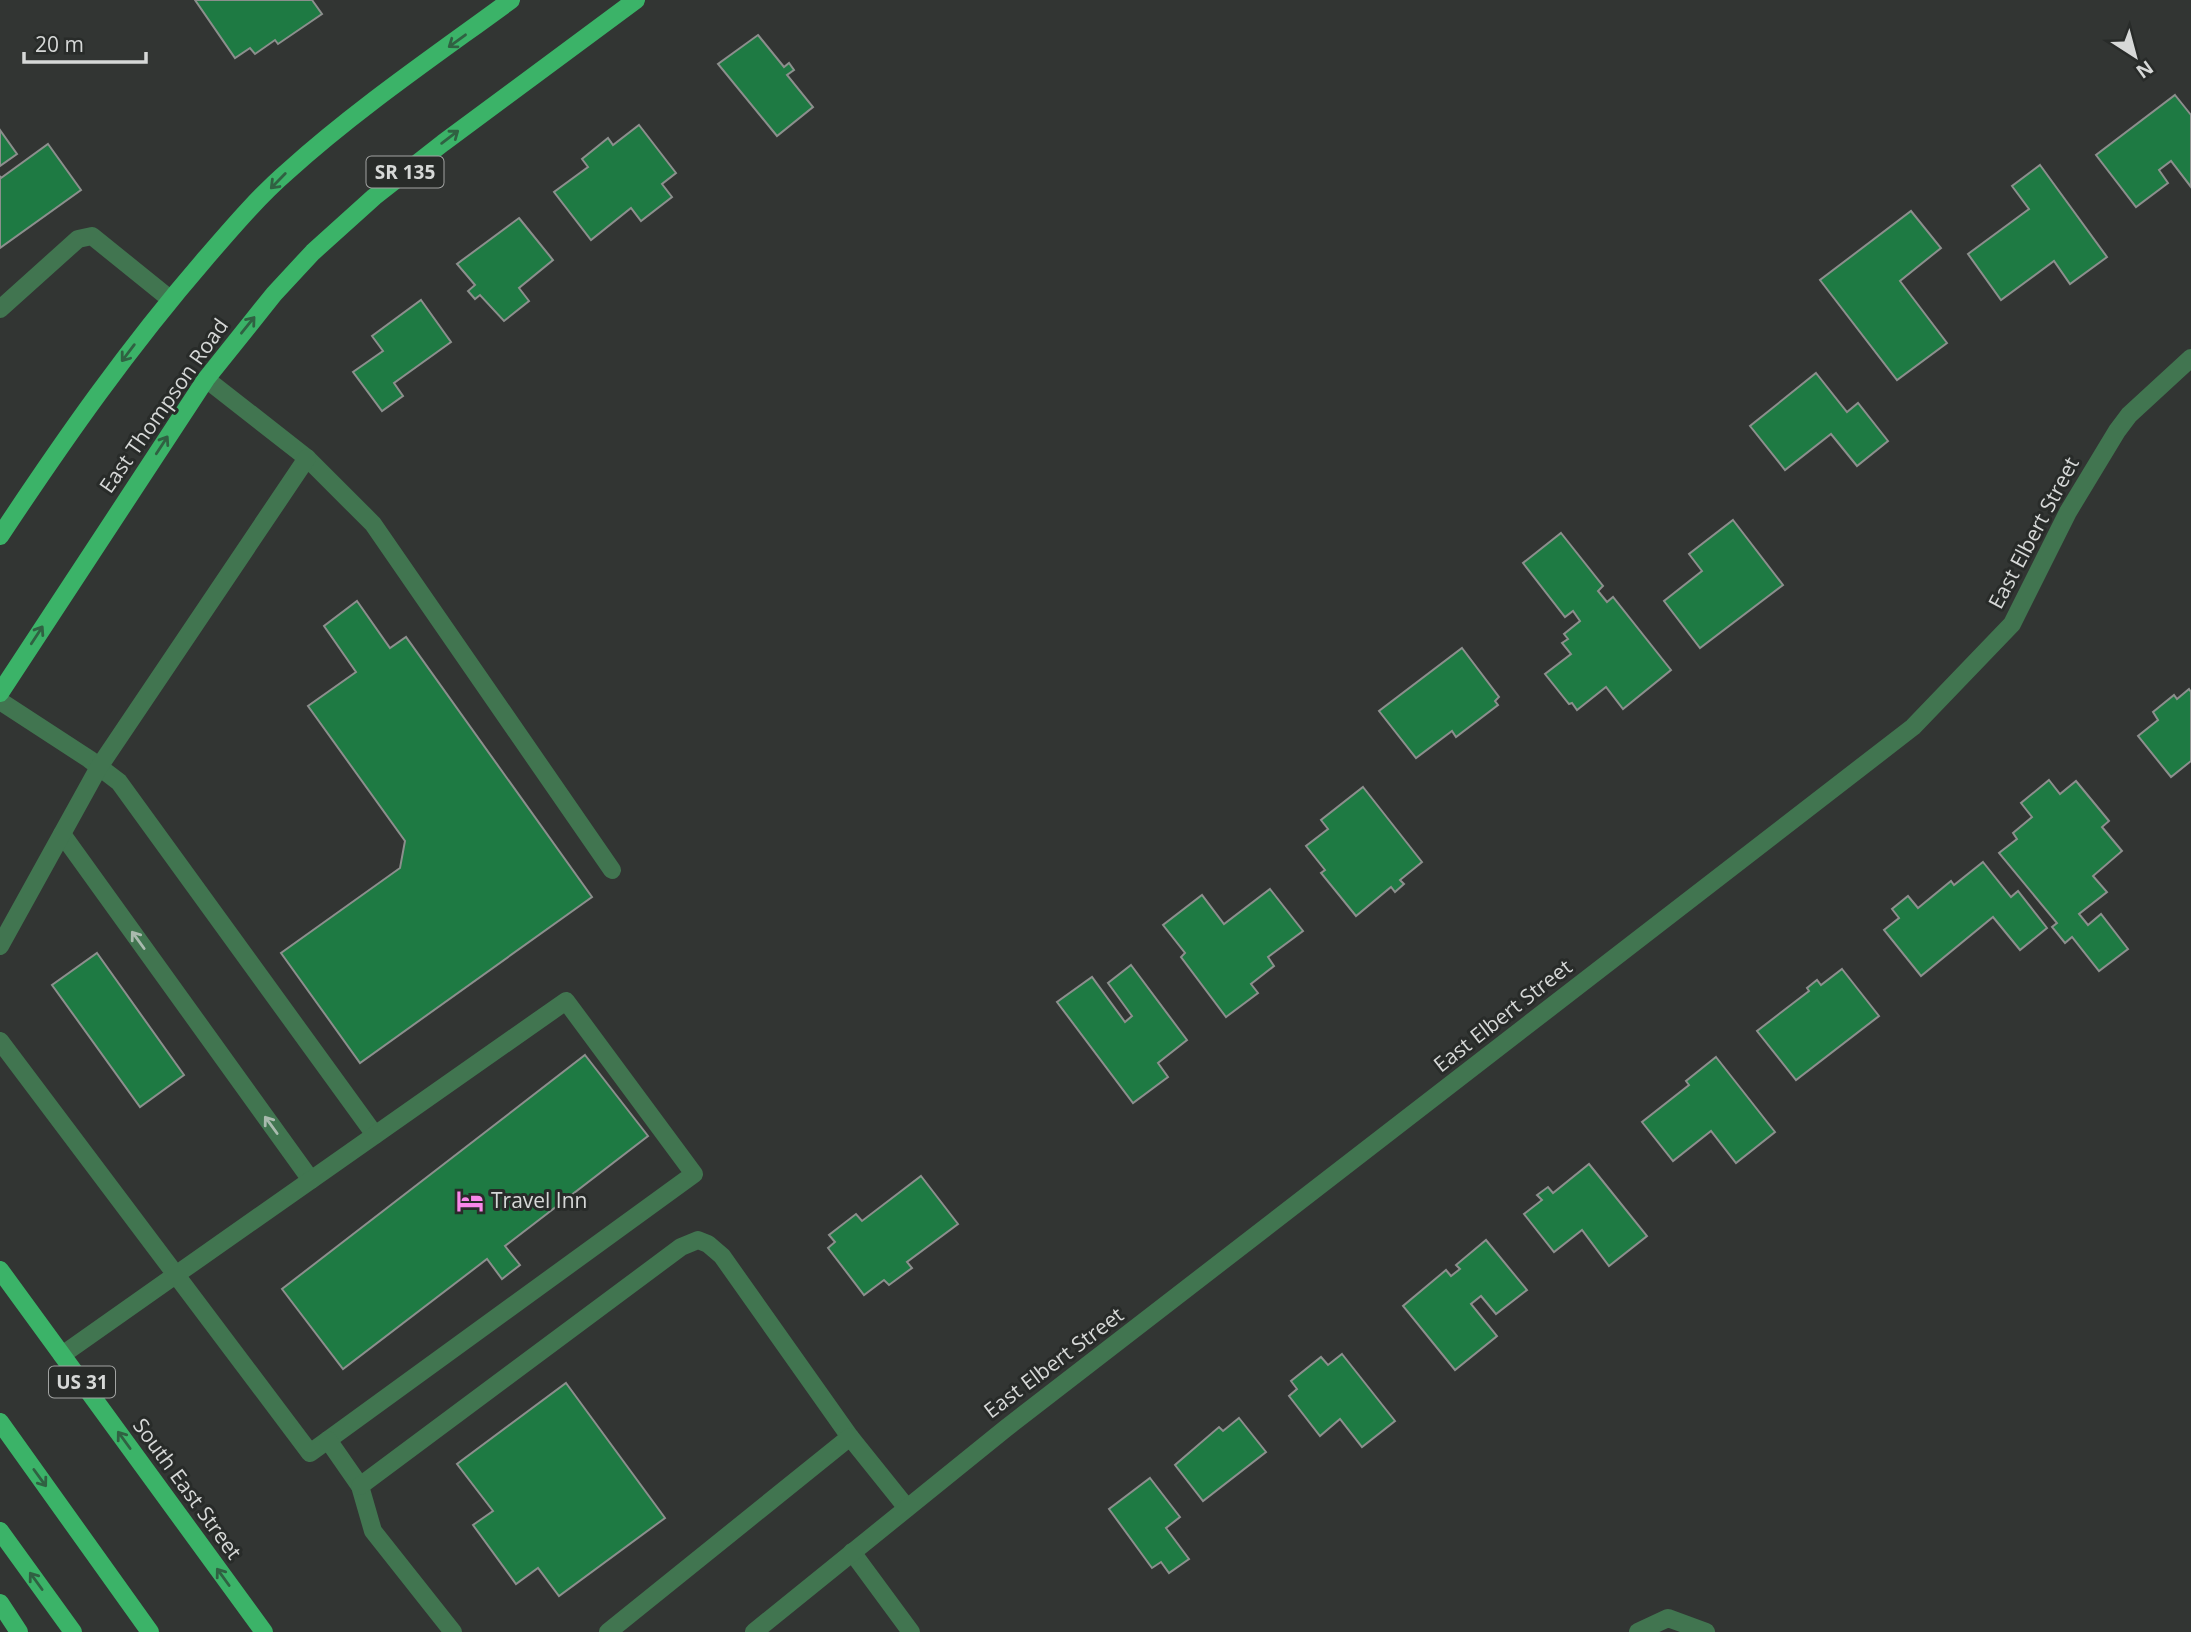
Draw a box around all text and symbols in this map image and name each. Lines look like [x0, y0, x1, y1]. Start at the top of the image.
scale bar [24, 21, 147, 65]
north arrow [2100, 21, 2170, 91]
text: 20 m [35, 30, 84, 58]
one-way arrow [448, 33, 466, 48]
text: N [2131, 55, 2159, 85]
one-way arrow [440, 130, 459, 145]
road number: SR 135 [366, 156, 444, 188]
one-way arrow [269, 172, 286, 189]
street label: East Thompson Road [92, 313, 234, 498]
one-way arrow [241, 317, 256, 335]
one-way arrow [120, 343, 135, 361]
one-way arrow [155, 436, 169, 455]
street label: East Elbert Street [1981, 452, 2085, 613]
one-way arrow [29, 626, 44, 645]
one-way arrow [131, 931, 145, 950]
street label: East Elbert Street [1428, 952, 1577, 1078]
one-way arrow [264, 1116, 278, 1135]
hotel icon: Travel Inn [455, 1186, 485, 1216]
place label: Travel Inn [491, 1186, 587, 1214]
street label: East Elbert Street [978, 1300, 1129, 1424]
road number: US 31 [49, 1366, 115, 1398]
street label: South East Street [127, 1412, 248, 1565]
one-way arrow [116, 1431, 131, 1450]
one-way arrow [33, 1468, 47, 1487]
one-way arrow [216, 1568, 231, 1587]
one-way arrow [29, 1572, 44, 1591]

